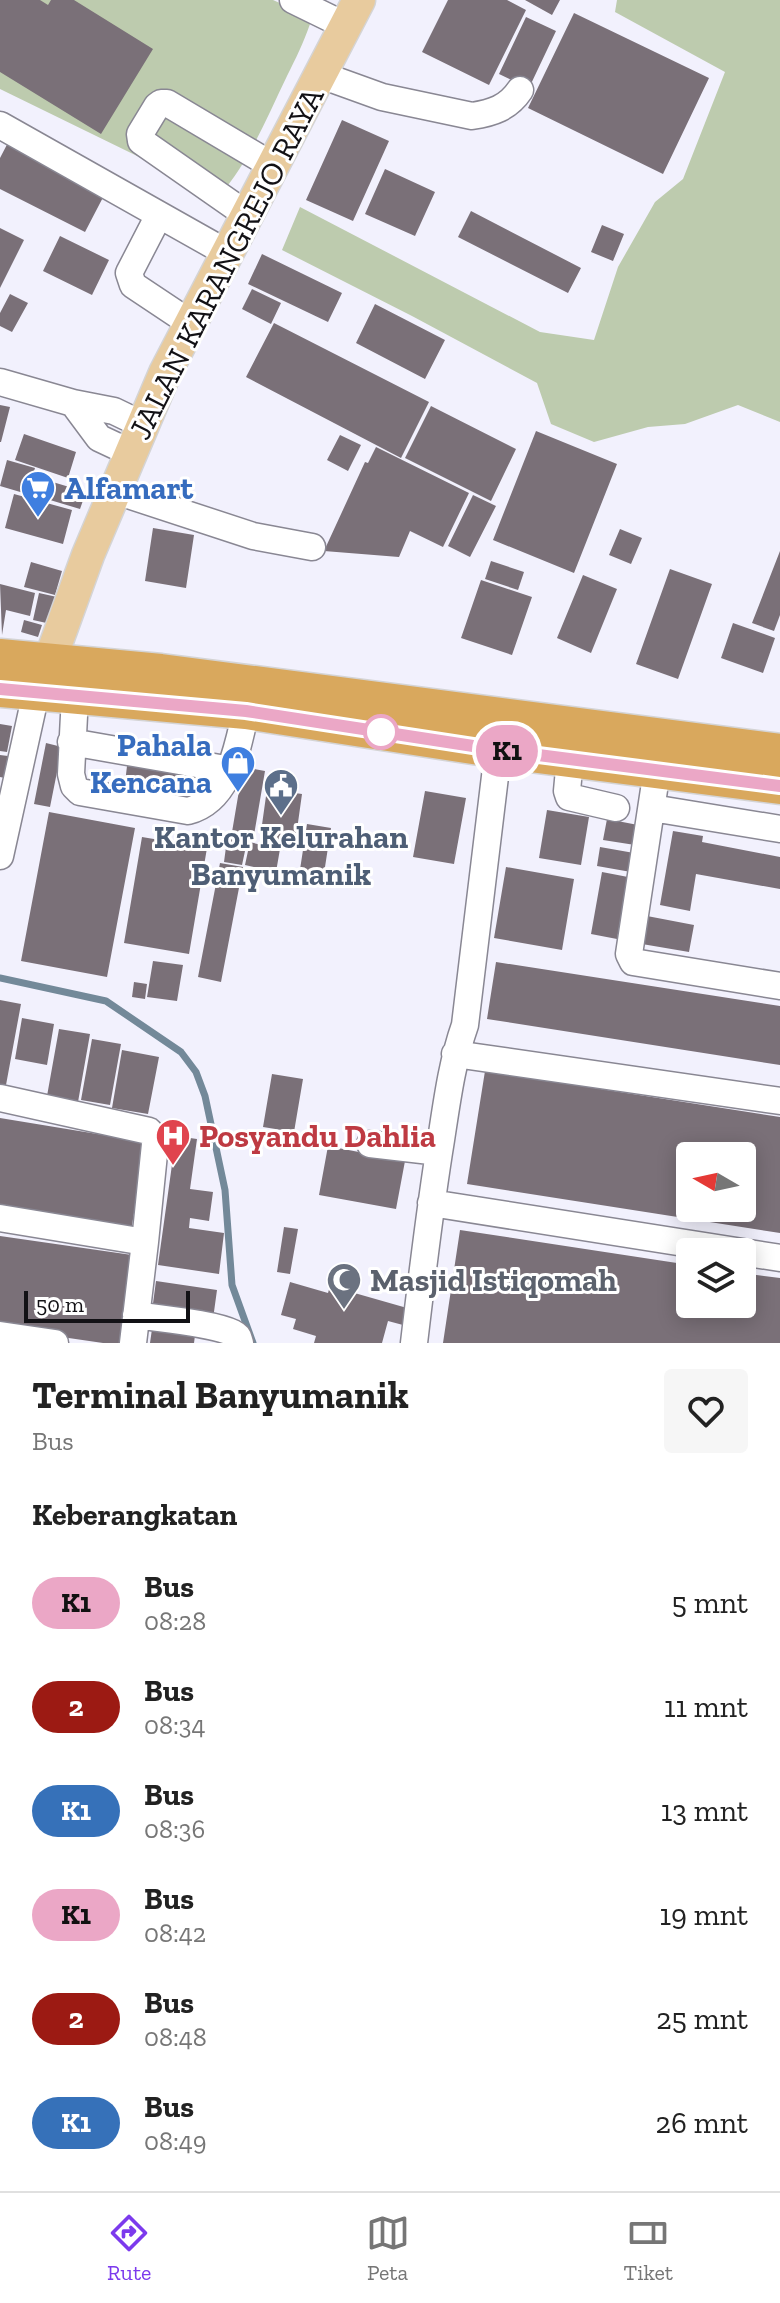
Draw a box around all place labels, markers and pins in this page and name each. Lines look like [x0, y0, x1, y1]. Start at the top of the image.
supermarket icon: Alfamart [19, 469, 57, 519]
place label: Alfamart [64, 469, 194, 507]
unlabelled marker [364, 715, 398, 749]
place label: Pahala Kencana [90, 726, 212, 801]
shop icon: Pahala Kencana [219, 744, 257, 794]
public building icon: Kantor Kelurahan Banyumanik [262, 767, 300, 817]
place label: Kantor Kelurahan Banyumanik [154, 818, 408, 893]
hospital icon: Posyandu Dahlia [154, 1117, 192, 1167]
place label: Posyandu Dahlia [199, 1117, 436, 1155]
mosque icon: Masjid Istiqomah [325, 1261, 363, 1311]
place label: Masjid Istiqomah [370, 1261, 617, 1299]

